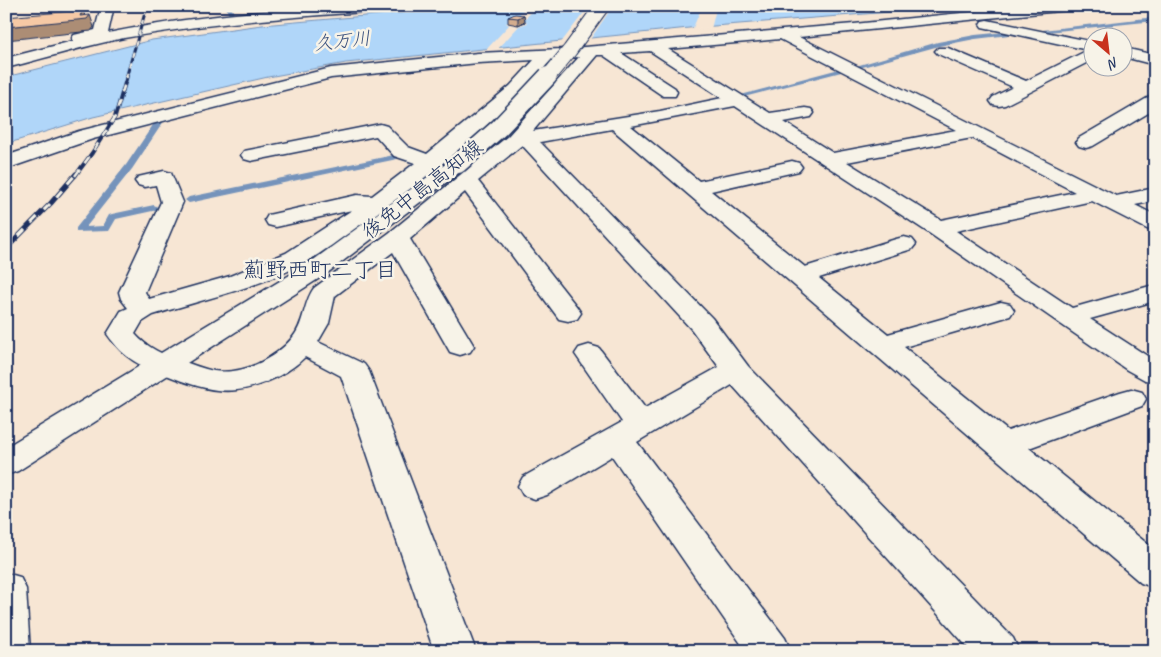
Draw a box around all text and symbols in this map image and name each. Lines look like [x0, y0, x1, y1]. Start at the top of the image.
water label: 久万川 [312, 26, 372, 56]
north arrow [1084, 28, 1134, 78]
text: N [1104, 53, 1122, 74]
street label: 後免中島高知線 [356, 134, 488, 244]
district label: 薊野西町二丁目 [243, 256, 397, 284]

